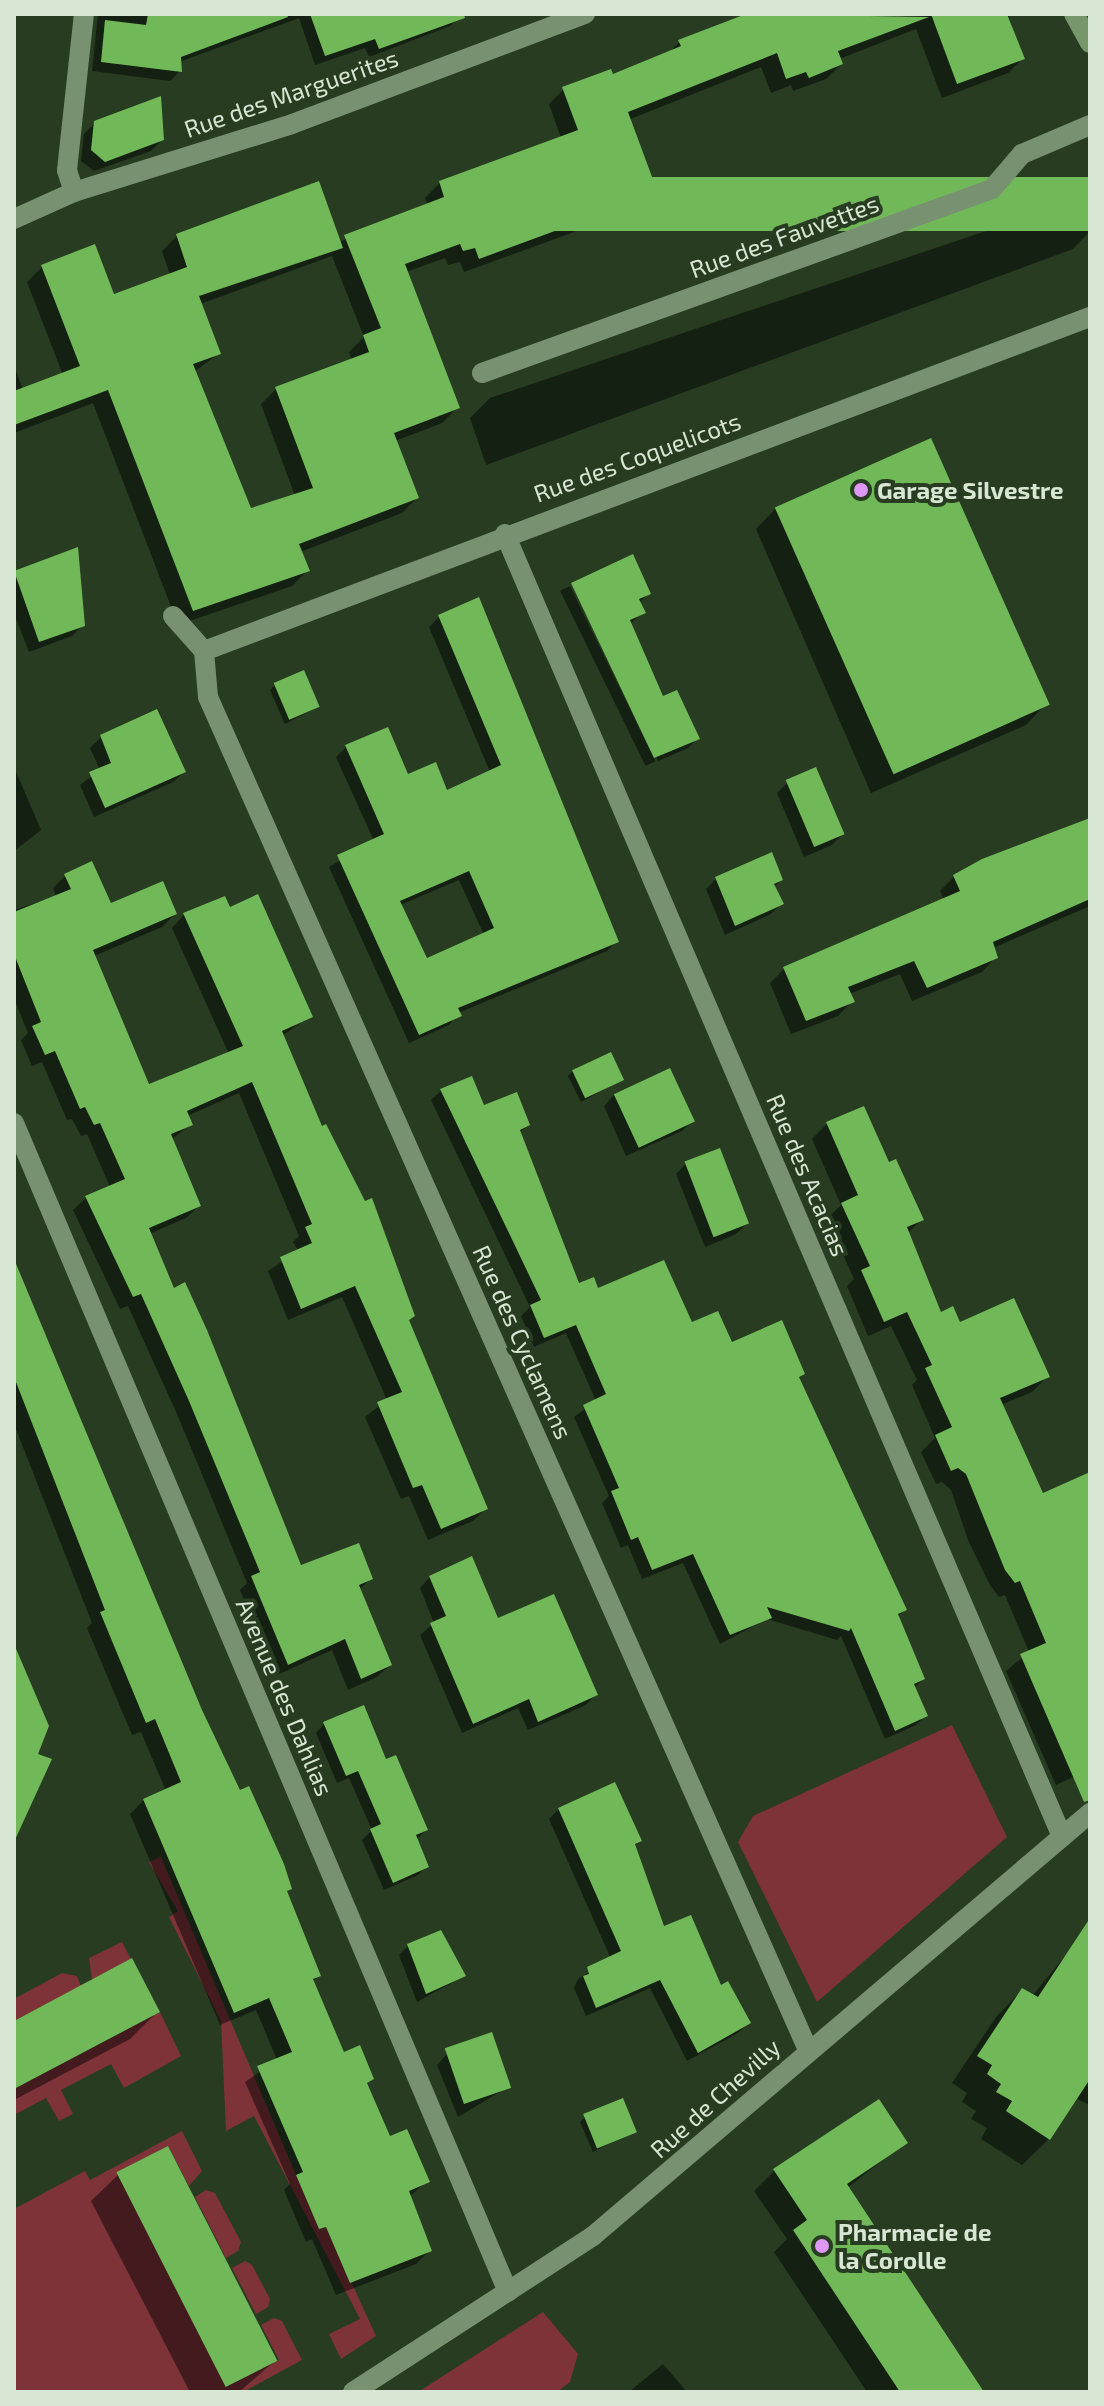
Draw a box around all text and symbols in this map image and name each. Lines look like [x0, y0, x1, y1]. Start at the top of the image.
street label: Rue des Marguerites [180, 43, 402, 143]
street label: Rue des Fauvettes [686, 188, 882, 284]
street label: Rue des Coquelicots [530, 406, 744, 508]
place label: Garage Silvestre [877, 476, 1064, 504]
marker: Garage Silvestre [852, 481, 870, 499]
street label: Rue des Acacias [761, 1089, 855, 1261]
street label: Rue des Cyclamens [467, 1241, 579, 1443]
street label: Avenue des Dahlias [230, 1594, 340, 1800]
street label: Rue de Chevilly [644, 2032, 786, 2164]
place label: Pharmacie de la Corolle [838, 2218, 991, 2274]
marker: Pharmacie de la Corolle [813, 2237, 831, 2255]

